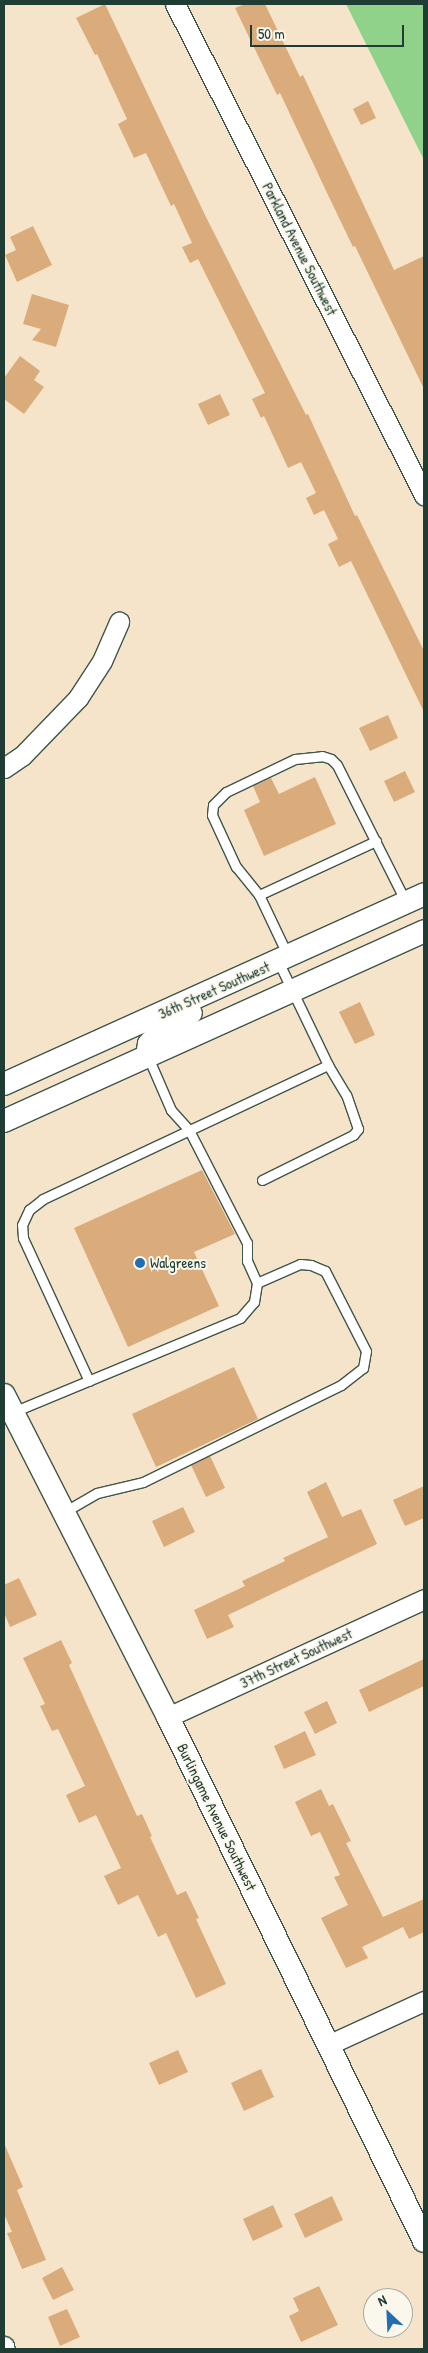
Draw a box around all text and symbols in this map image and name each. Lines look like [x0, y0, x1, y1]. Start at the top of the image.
scale bar [253, 15, 407, 47]
text: 50 m [258, 23, 285, 44]
street label: Parkland Avenue Southwest [259, 180, 341, 318]
street label: 36th Street Southwest [155, 957, 273, 1023]
place label: Walgreens [150, 1254, 206, 1272]
marker: Walgreens [134, 1257, 146, 1269]
street label: 37th Street Southwest [237, 1624, 355, 1692]
street label: Burlingame Avenue Southwest [174, 1741, 260, 1893]
north arrow [363, 2288, 413, 2338]
text: N [374, 2290, 389, 2310]

